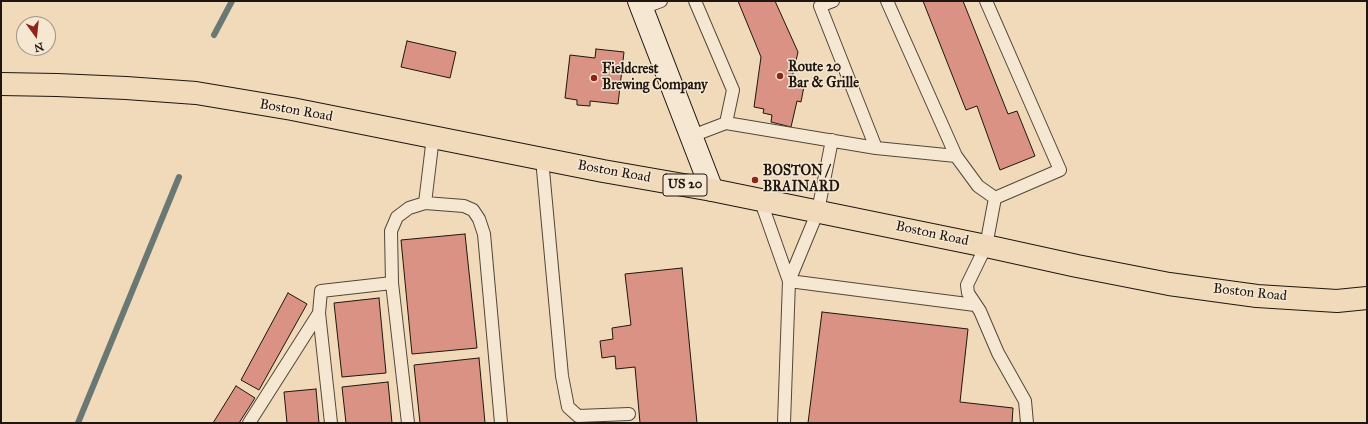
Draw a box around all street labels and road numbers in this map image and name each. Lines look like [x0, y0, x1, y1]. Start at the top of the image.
street label: Boston Road [258, 96, 334, 126]
street label: Boston Road [576, 157, 652, 187]
road number: US 20 [663, 174, 707, 196]
street label: Boston Road [894, 218, 970, 250]
street label: Boston Road [1212, 281, 1288, 305]

